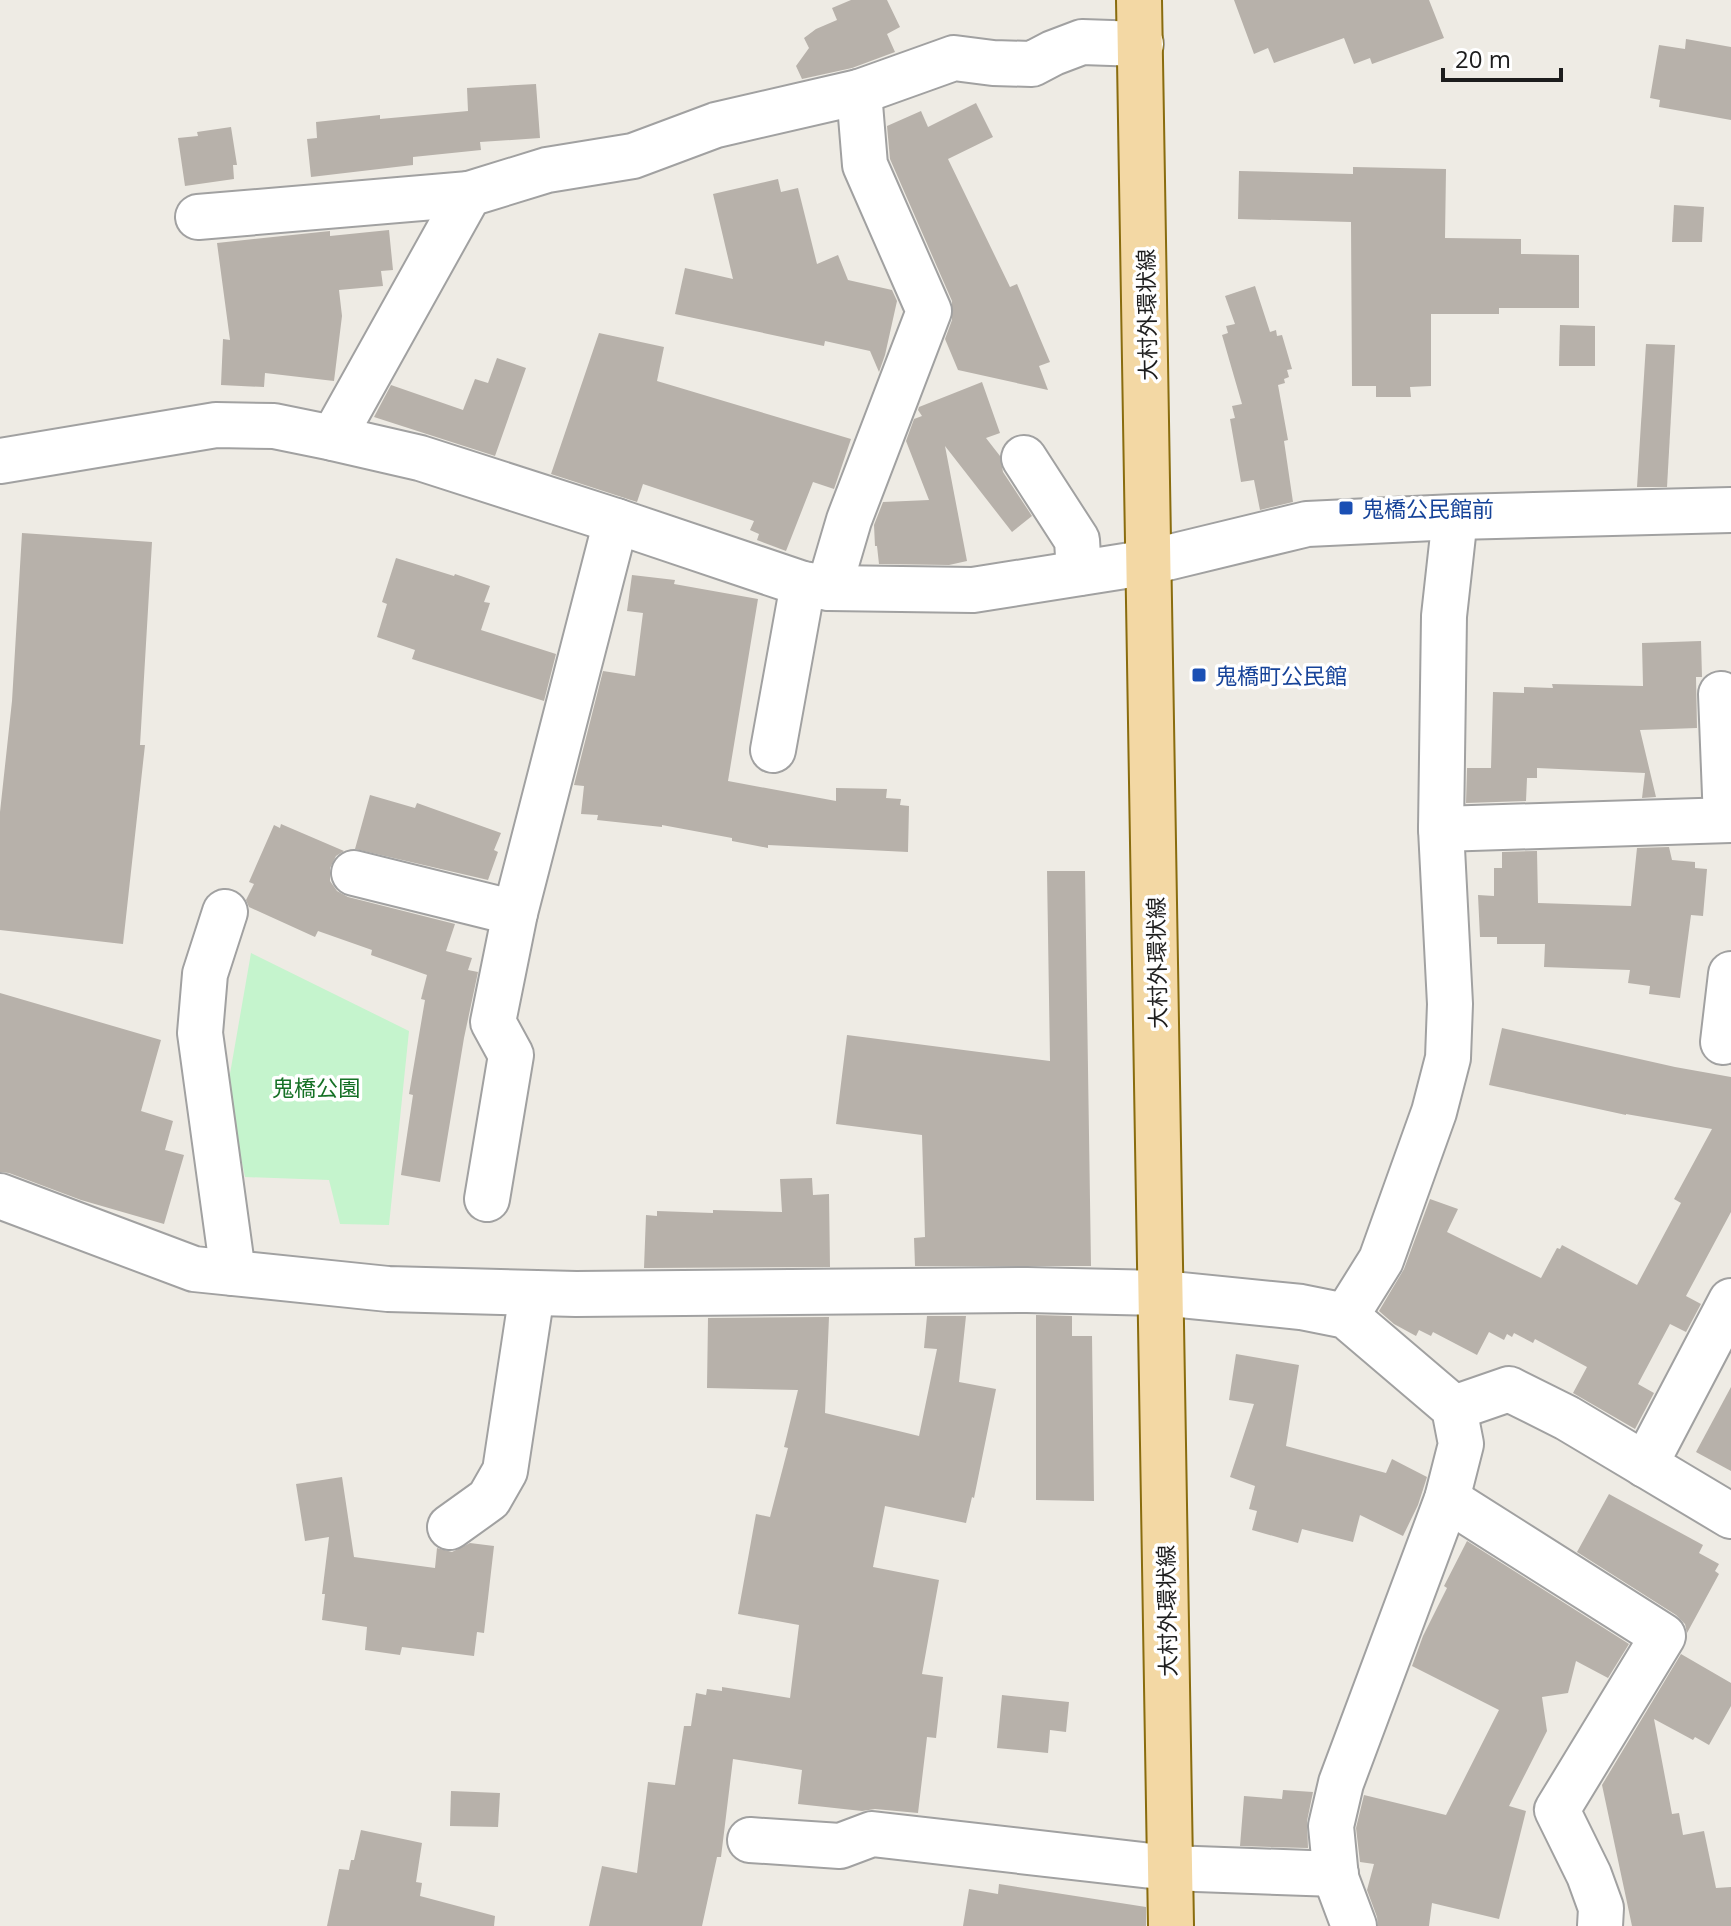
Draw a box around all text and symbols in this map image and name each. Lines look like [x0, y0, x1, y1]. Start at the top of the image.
scale bar [1443, 32, 1561, 82]
text: 20 m [1455, 42, 1511, 75]
street label: 大村外環状線 [1130, 249, 1162, 381]
place label: 鬼橋公民館前 [1362, 493, 1494, 523]
marker: 鬼橋公民館前 [1337, 499, 1355, 517]
place label: 鬼橋町公民館 [1215, 660, 1347, 690]
marker: 鬼橋町公民館 [1190, 666, 1208, 684]
street label: 大村外環状線 [1140, 897, 1172, 1029]
park label: 鬼橋公園 [272, 1072, 360, 1102]
street label: 大村外環状線 [1150, 1545, 1182, 1677]

